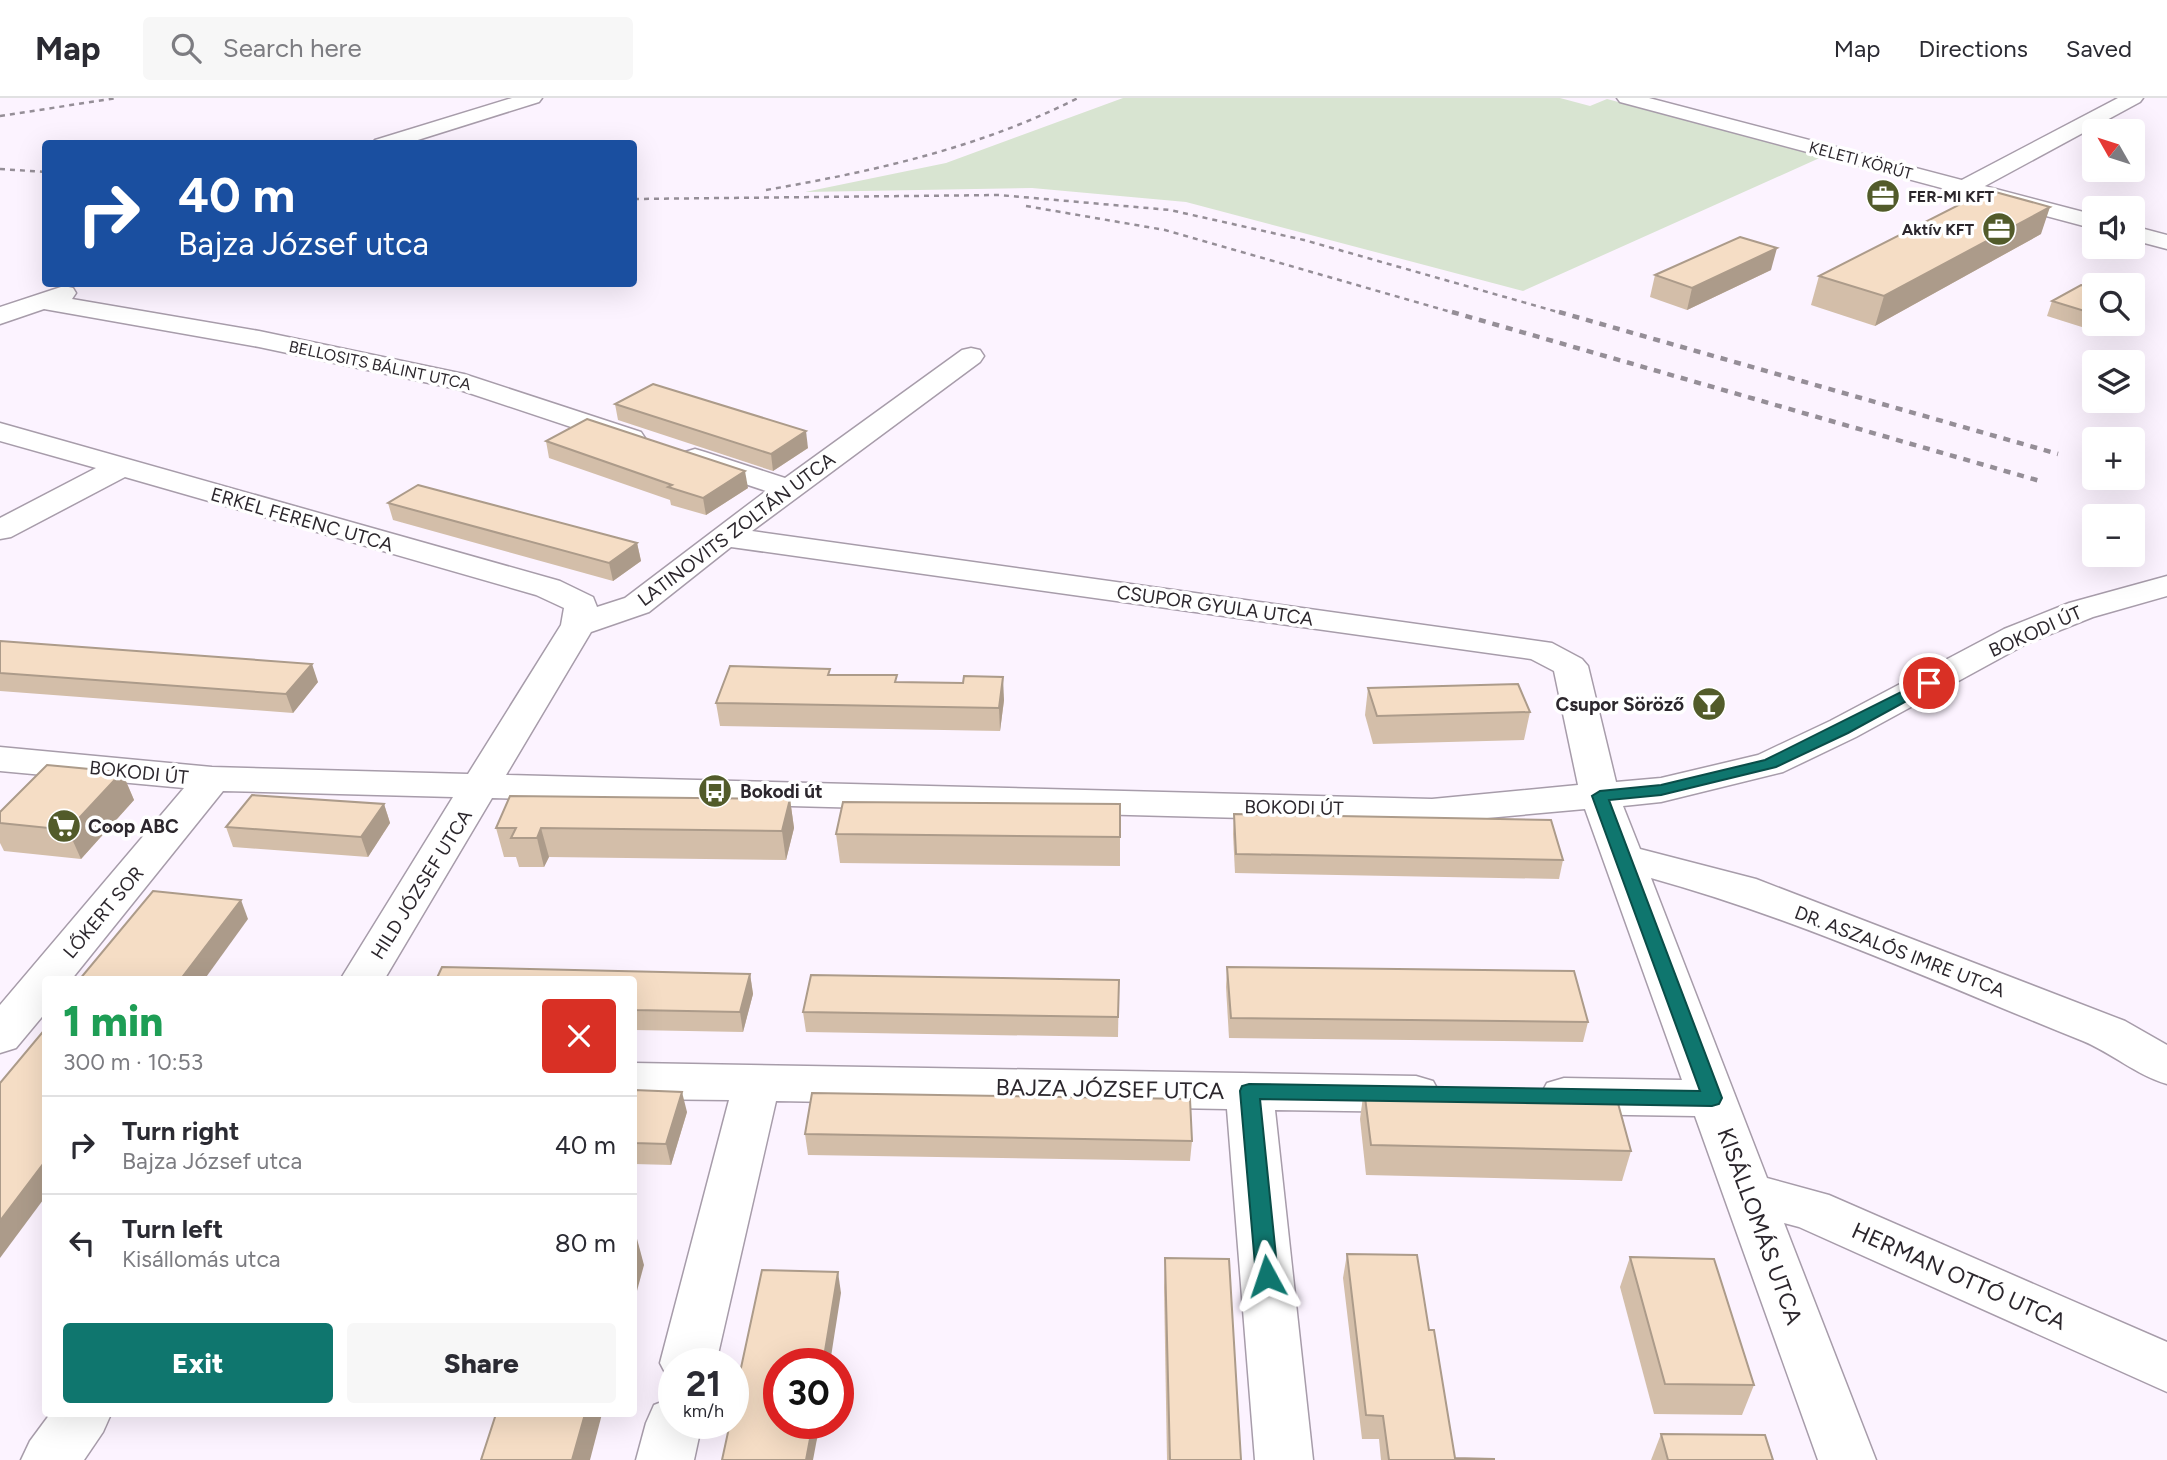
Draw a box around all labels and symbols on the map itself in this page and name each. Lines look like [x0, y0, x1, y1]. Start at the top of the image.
north arrow [2082, 119, 2146, 182]
street label: KELETI KÖRÚT [1807, 138, 1915, 183]
office icon: FER-MI KFT [1864, 177, 1902, 215]
place label: FER-MI KFT [1908, 187, 1995, 206]
office icon: Aktív KFT [1980, 210, 2018, 248]
place label: Aktív KFT [1902, 220, 1975, 239]
street label: BELLOSITS BÁLINT UTCA [287, 337, 473, 394]
street label: LATINOVITS ZOLTÁN UTCA [633, 448, 840, 611]
street label: ERKEL FERENC UTCA [208, 482, 396, 557]
street label: CSUPOR GYULA UTCA [1115, 580, 1315, 631]
street label: BOKODI ÚT [1985, 601, 2086, 662]
pin [1899, 653, 1959, 713]
bar icon: Csupor Söröző [1690, 685, 1728, 723]
place label: Csupor Söröző [1555, 693, 1684, 716]
street label: BOKODI ÚT [88, 756, 190, 789]
bus stop icon: Bokodi út [696, 772, 734, 810]
place label: Bokodi út [740, 780, 823, 803]
street label: BOKODI ÚT [1244, 795, 1344, 820]
street label: HILD JÓZSEF UTCA [366, 805, 477, 963]
supermarket icon: Coop ABC [45, 807, 83, 845]
place label: Coop ABC [88, 815, 179, 838]
street label: LŐKERT SOR [58, 862, 149, 963]
street label: DR. ASZALÓS IMRE UTCA [1791, 901, 2008, 1002]
street label: BAJZA JÓZSEF UTCA [995, 1073, 1225, 1105]
street label: KISÁLLOMÁS UTCA [1711, 1124, 1809, 1328]
street label: HERMAN OTTÓ UTCA [1848, 1216, 2071, 1336]
position arrow [1230, 1239, 1304, 1313]
speed limit sign: 30 [763, 1348, 854, 1439]

